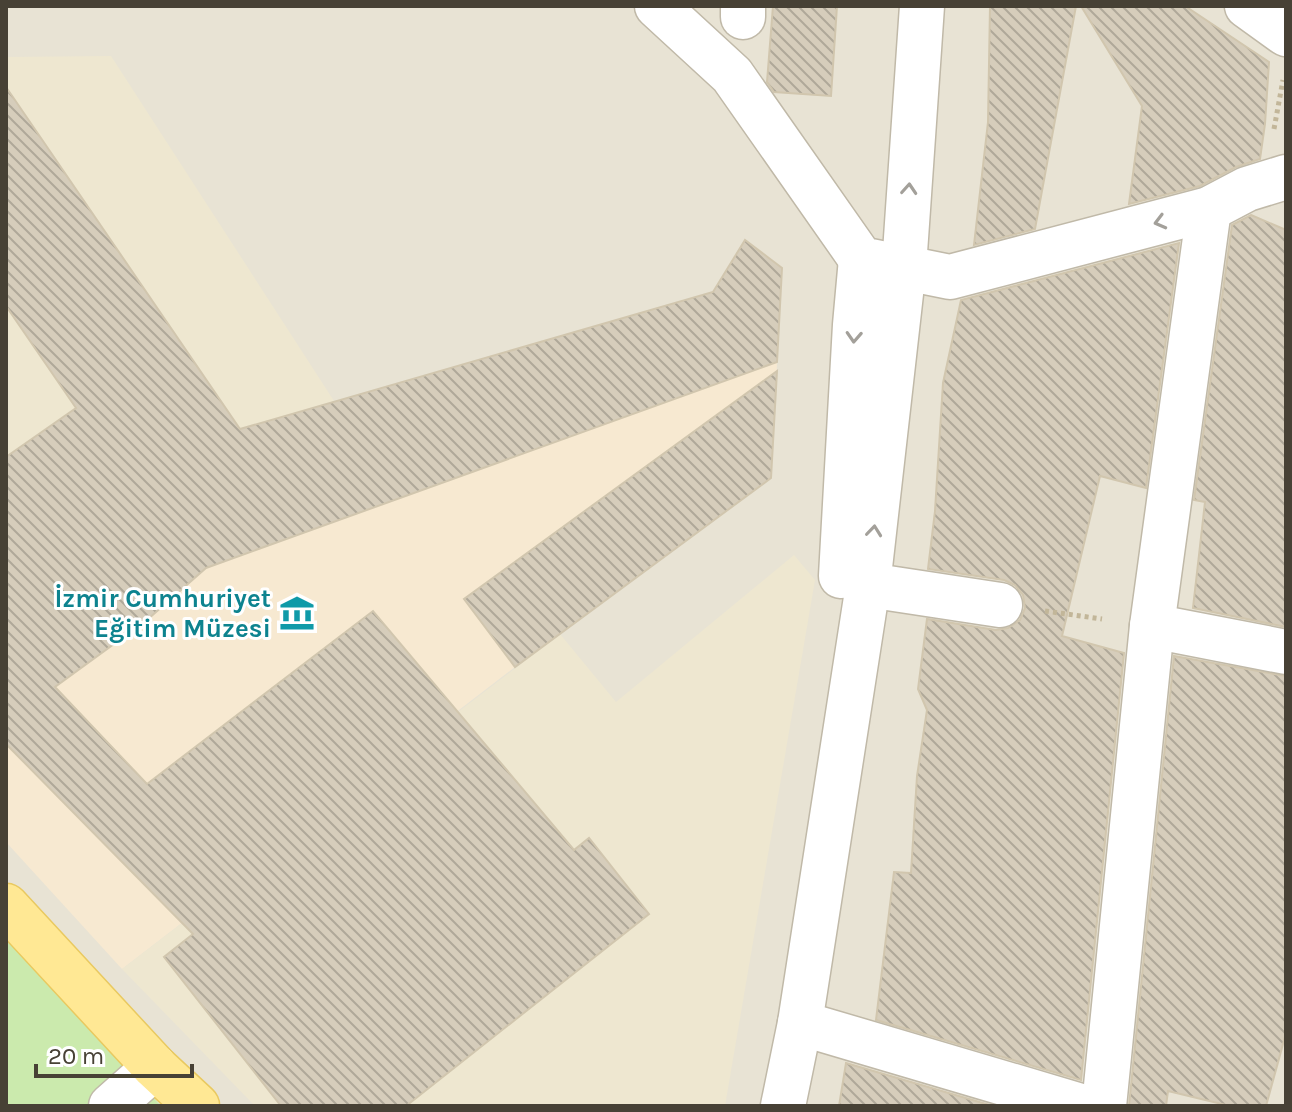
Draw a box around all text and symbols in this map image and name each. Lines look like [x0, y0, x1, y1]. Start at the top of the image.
one-way arrow [900, 182, 917, 195]
one-way arrow [1154, 212, 1168, 229]
one-way arrow [846, 331, 863, 344]
one-way arrow [865, 524, 882, 538]
place label: İzmir Cumhuriyet Eğitim Müzesi [54, 583, 271, 644]
museum icon: İzmir Cumhuriyet Eğitim Müzesi [278, 594, 316, 632]
scale bar [36, 1028, 192, 1078]
text: 20 m [48, 1042, 104, 1070]

